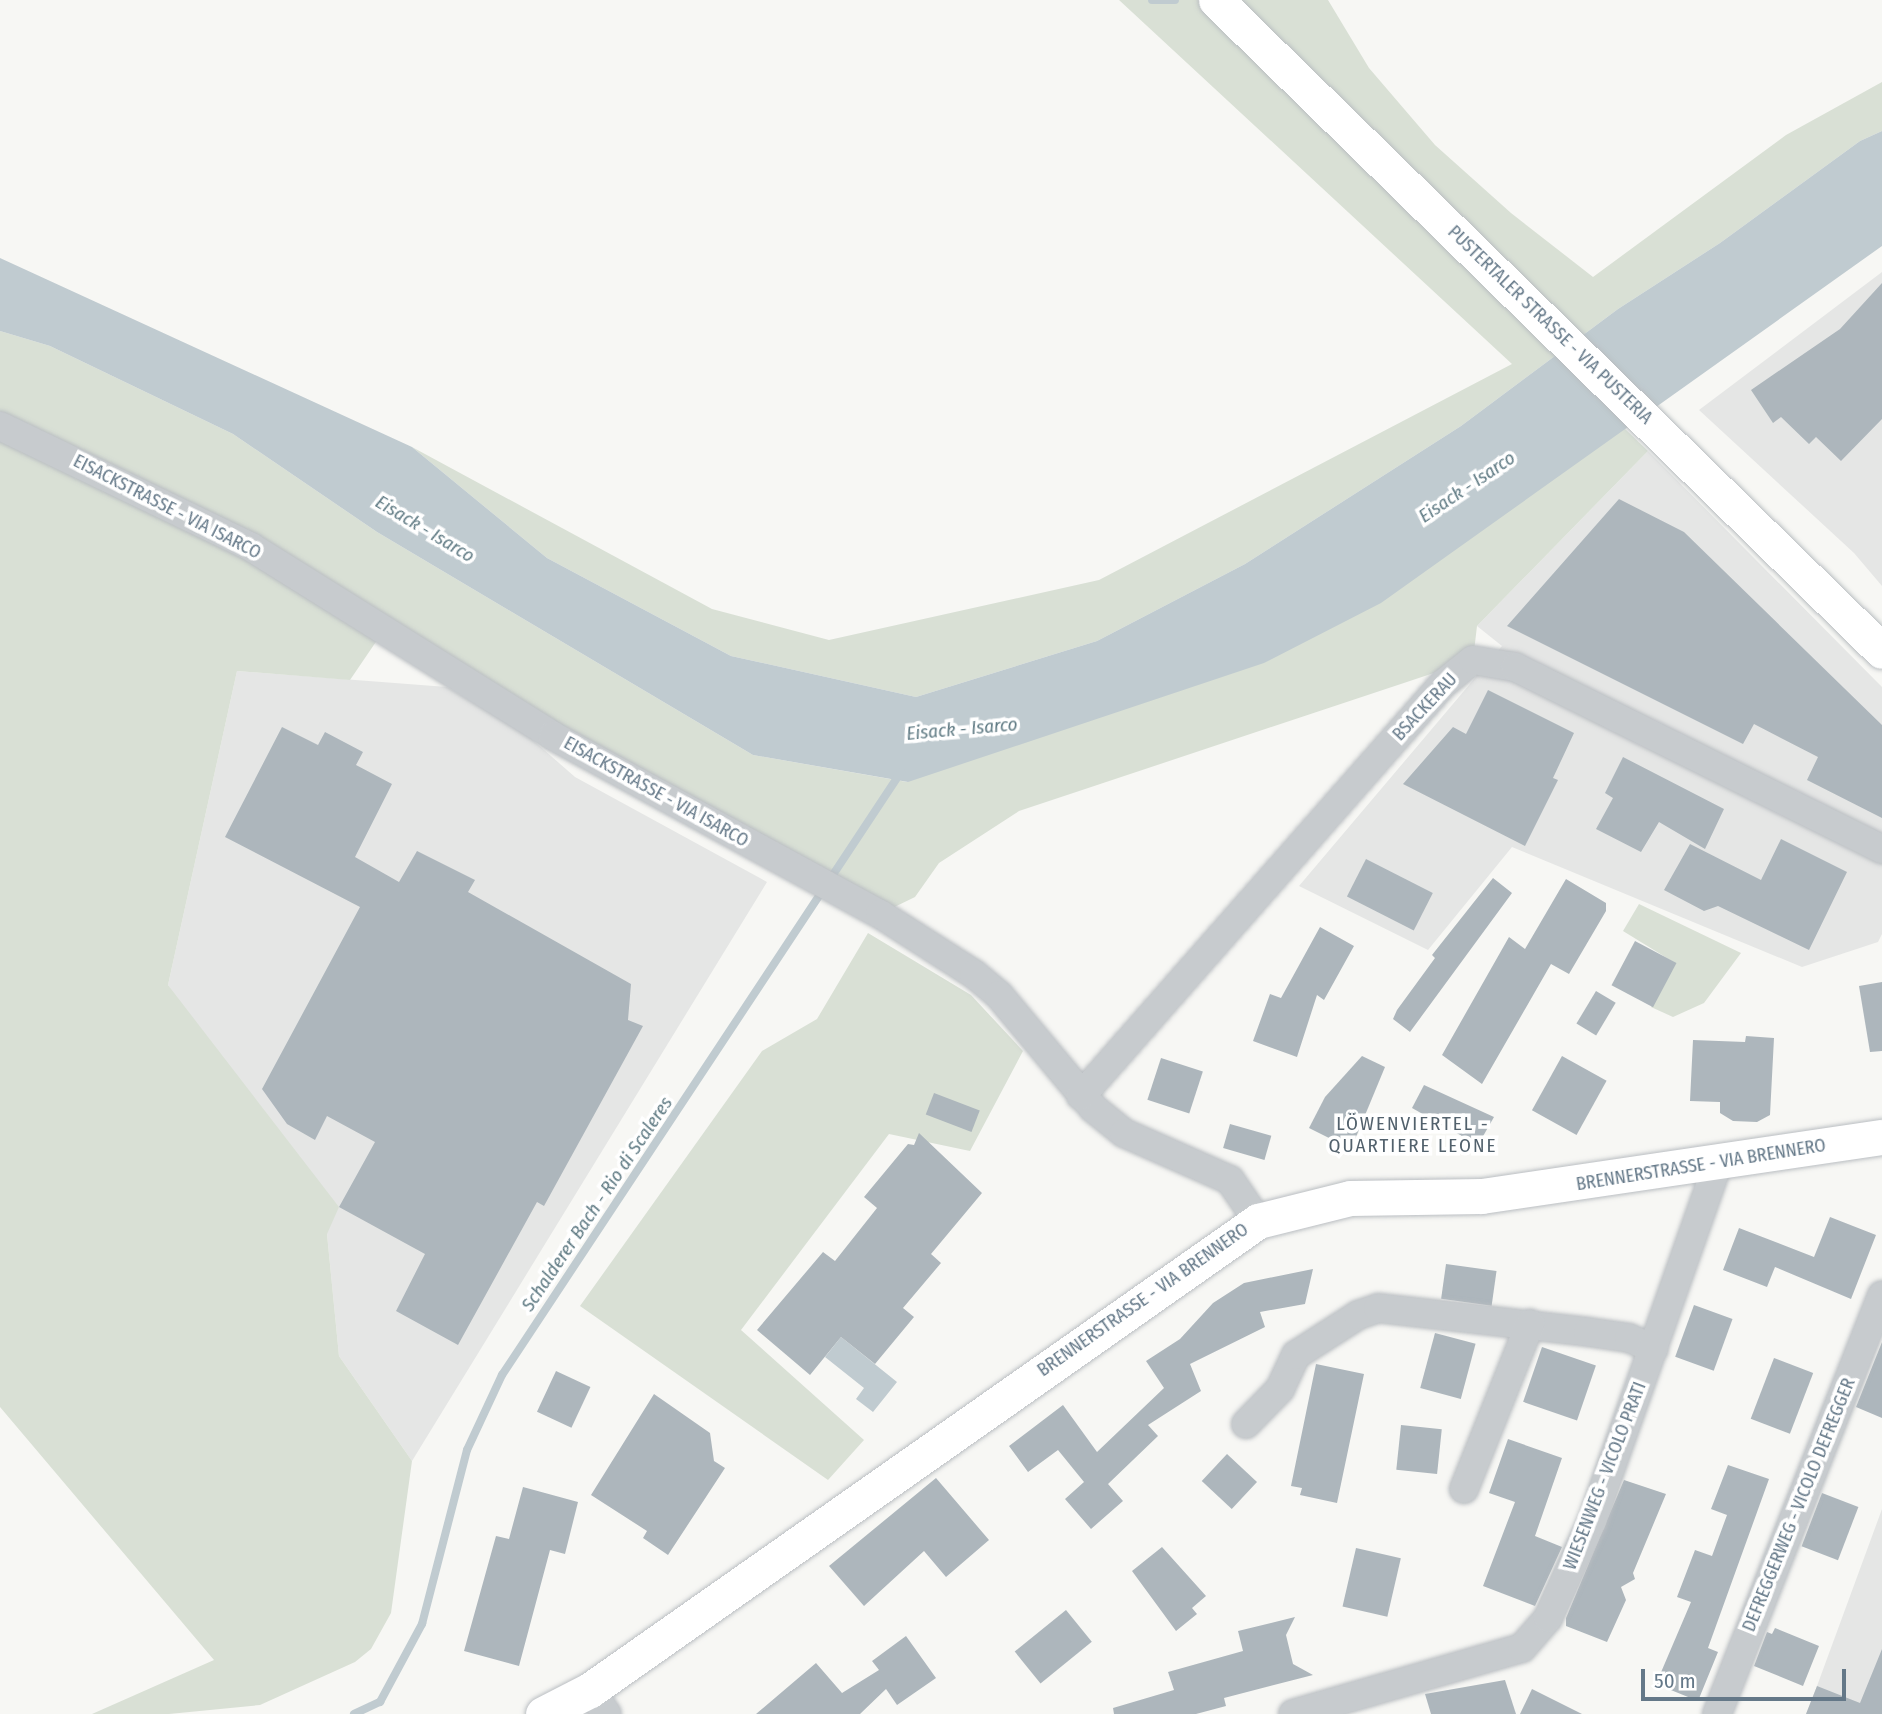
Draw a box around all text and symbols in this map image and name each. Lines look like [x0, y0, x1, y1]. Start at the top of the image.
street label: PUSTERTALER STRASSE - VIA PUSTERIA [1443, 221, 1657, 429]
water label: Eisack - Isarco [1414, 446, 1520, 528]
street label: EISACKSTRASSE - VIA ISARCO [70, 450, 264, 564]
water label: Eisack - Isarco [371, 490, 479, 568]
street label: BSACKERAU [1388, 669, 1462, 745]
water label: Eisack - Isarco [905, 713, 1019, 745]
street label: EISACKSTRASSE - VIA ISARCO [560, 732, 752, 852]
water label: Schalderer Bach - Rio di Scaleres [517, 1092, 677, 1316]
district label: LÖWENVIERTEL - QUARTIERE LEONE [1330, 1113, 1496, 1157]
street label: BRENNERSTRASSE - VIA BRENNERO [1575, 1135, 1827, 1195]
street label: BRENNERSTRASSE - VIA BRENNERO [1033, 1219, 1253, 1381]
street label: DEFREGGERWEG - VICOLO DEFREGGER [1738, 1375, 1860, 1635]
street label: WIESENWEG - VICOLO PRATI [1559, 1379, 1651, 1573]
scale bar [1644, 1654, 1849, 1698]
text: 50 m [1654, 1668, 1696, 1694]

